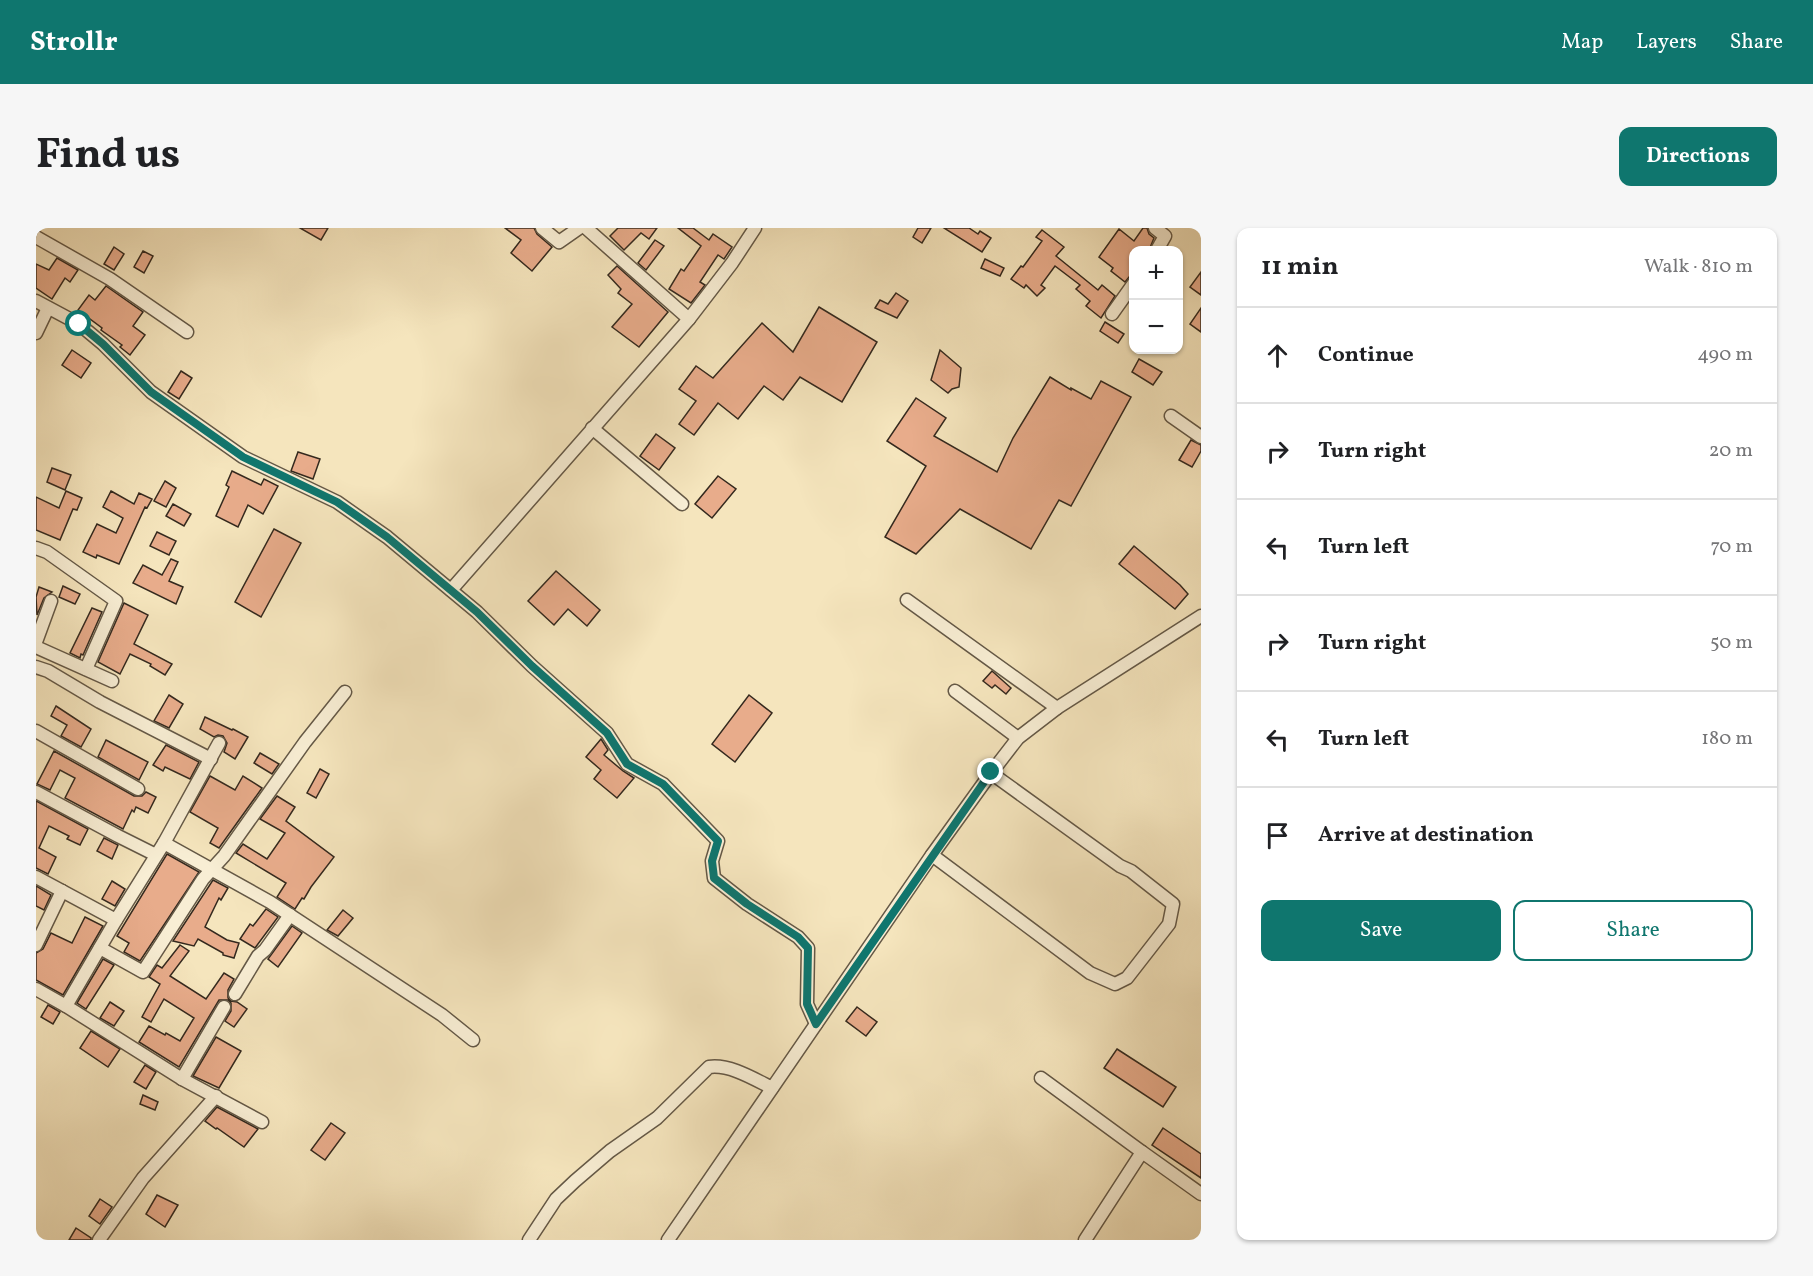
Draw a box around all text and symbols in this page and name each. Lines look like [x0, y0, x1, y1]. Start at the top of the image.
text: Strollr [30, 23, 118, 62]
text: Map [1561, 28, 1603, 57]
text: Layers [1636, 28, 1697, 57]
text: Share [1730, 28, 1783, 57]
text: Find us [36, 127, 180, 186]
button: Directions [1619, 127, 1777, 186]
map controls [1129, 246, 1183, 354]
button: + [1129, 246, 1183, 300]
text: 11 min [1261, 249, 1339, 285]
text: Walk · 810 m [1644, 253, 1753, 281]
button: − [1129, 300, 1183, 354]
route start [65, 310, 91, 336]
icon: ahead [1261, 339, 1294, 372]
text: Continue [1318, 340, 1414, 371]
text: 490 m [1697, 341, 1753, 369]
icon: right [1261, 435, 1294, 468]
text: Turn right [1318, 436, 1426, 467]
text: 20 m [1709, 437, 1753, 465]
icon: left [1261, 531, 1294, 564]
text: Turn left [1318, 532, 1409, 563]
text: 70 m [1710, 533, 1753, 561]
icon: right [1261, 627, 1294, 660]
text: Turn right [1318, 628, 1426, 659]
text: 50 m [1710, 629, 1753, 657]
icon: left [1261, 723, 1294, 756]
text: Turn left [1318, 724, 1409, 755]
text: 180 m [1701, 725, 1753, 753]
route end [977, 758, 1003, 784]
icon: arrive [1261, 819, 1294, 852]
text: Arrive at destination [1318, 820, 1534, 851]
button: Save [1261, 900, 1501, 961]
button: Share [1513, 900, 1753, 961]

